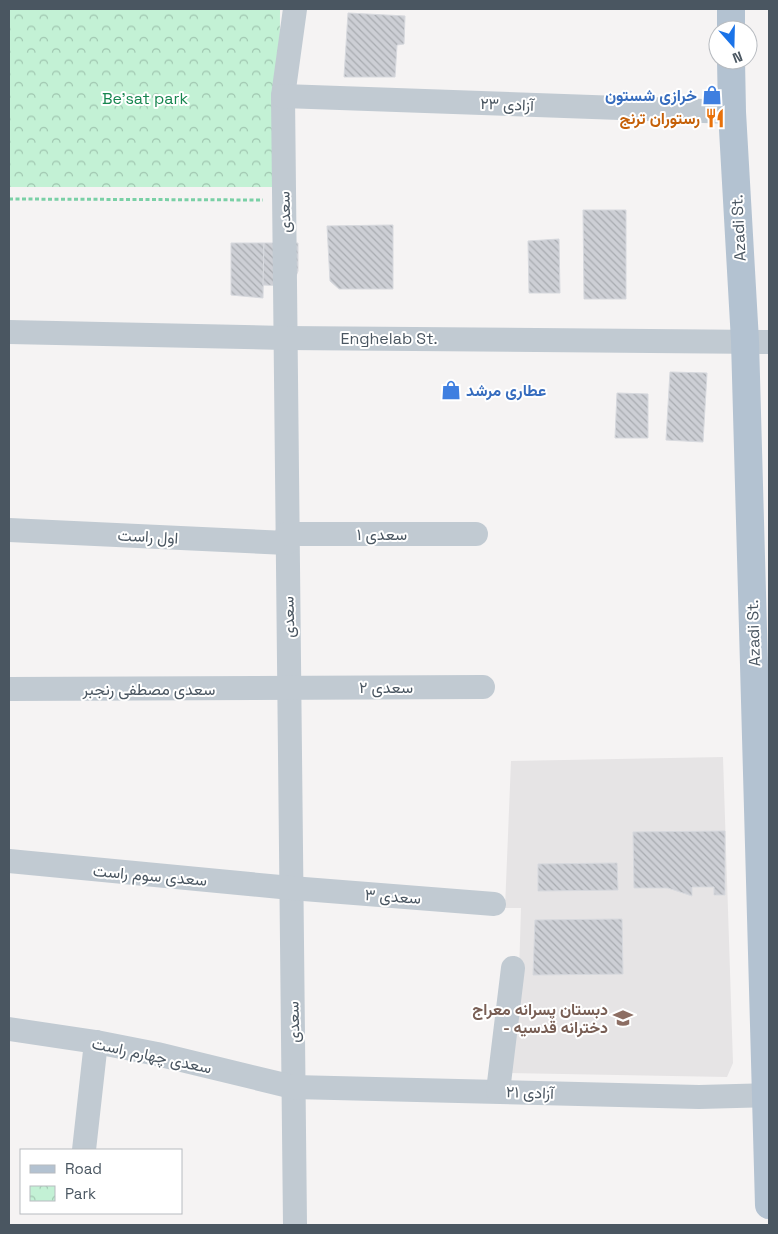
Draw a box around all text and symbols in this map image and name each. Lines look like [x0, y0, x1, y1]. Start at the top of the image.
north arrow [708, 20, 758, 70]
text: N [730, 47, 745, 67]
shop icon: خرازی شستون [701, 84, 723, 106]
place label: خرازی شستون [605, 85, 697, 106]
park label: Be'sat park [102, 88, 188, 109]
street label: آزادی ۲۳ [480, 93, 536, 116]
restaurant icon: رستوران ترنج [704, 107, 726, 129]
place label: رستوران ترنج [619, 108, 700, 130]
street label: سعدی [274, 191, 295, 233]
street label: Azadi St. [726, 194, 751, 262]
street label: Enghelab St. [340, 328, 438, 349]
shop icon: عطاری مرشد [440, 379, 462, 401]
place label: عطاری مرشد [466, 380, 546, 401]
street label: اول راست [117, 524, 179, 549]
street label: سعدی ۱ [357, 524, 407, 545]
street label: سعدی [278, 596, 299, 638]
street label: Azadi St. [742, 599, 765, 667]
street label: سعدی ۲ [359, 677, 413, 698]
street label: سعدی مصطفی رنجبر [82, 679, 215, 700]
street label: سعدی سوم راست [92, 860, 208, 891]
street label: سعدی ۳ [364, 884, 422, 909]
place label: دبستان پسرانه معراج - دخترانه قدسیه [472, 999, 608, 1038]
street label: سعدی [283, 1001, 304, 1043]
school or university icon: دبستان پسرانه معراج - دخترانه قدسیه [612, 1007, 634, 1029]
street label: سعدی چهارم راست [90, 1033, 214, 1079]
street label: آزادی ۲۱ [506, 1081, 556, 1104]
legend [20, 1149, 182, 1214]
text: Road [65, 1159, 102, 1178]
text: Park [65, 1184, 96, 1203]

